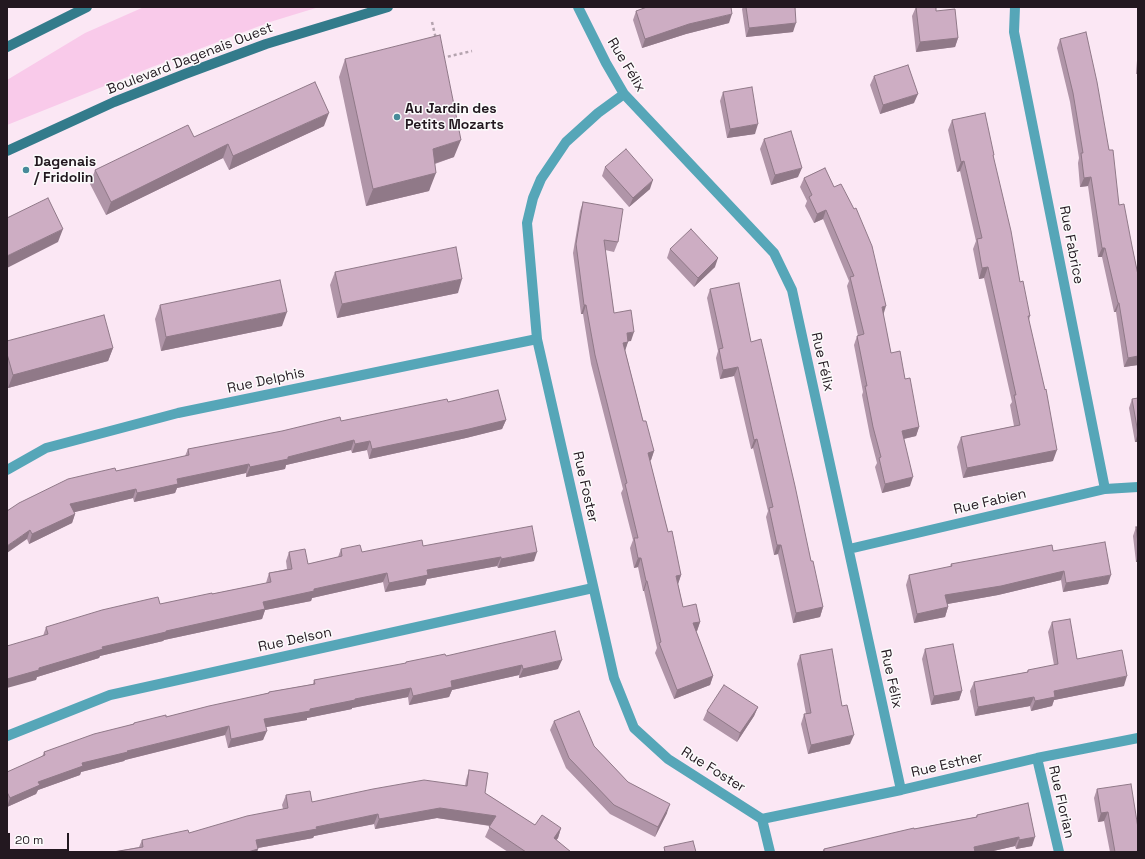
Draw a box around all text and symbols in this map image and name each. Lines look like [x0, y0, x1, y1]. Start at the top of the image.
street label: Boulevard Dagenais Ouest [105, 20, 275, 98]
street label: Rue Félix [603, 35, 649, 95]
place label: Au Jardin des Petits Mozarts [405, 101, 504, 134]
marker: Au Jardin des Petits Mozarts [392, 112, 402, 122]
place label: Dagenais / Fridolin [34, 154, 96, 186]
marker: Dagenais / Fridolin [21, 165, 31, 175]
street label: Rue Fabrice [1055, 205, 1087, 285]
street label: Rue Félix [807, 331, 837, 393]
street label: Rue Delphis [226, 365, 306, 397]
street label: Rue Foster [569, 450, 601, 524]
street label: Rue Fabien [952, 485, 1028, 519]
street label: Rue Delson [257, 624, 333, 656]
street label: Rue Félix [877, 648, 905, 710]
street label: Rue Foster [678, 744, 748, 796]
street label: Rue Esther [910, 749, 984, 781]
street label: Rue Florian [1044, 764, 1078, 840]
scale bar [10, 825, 71, 851]
text: 20 m [15, 832, 43, 848]

